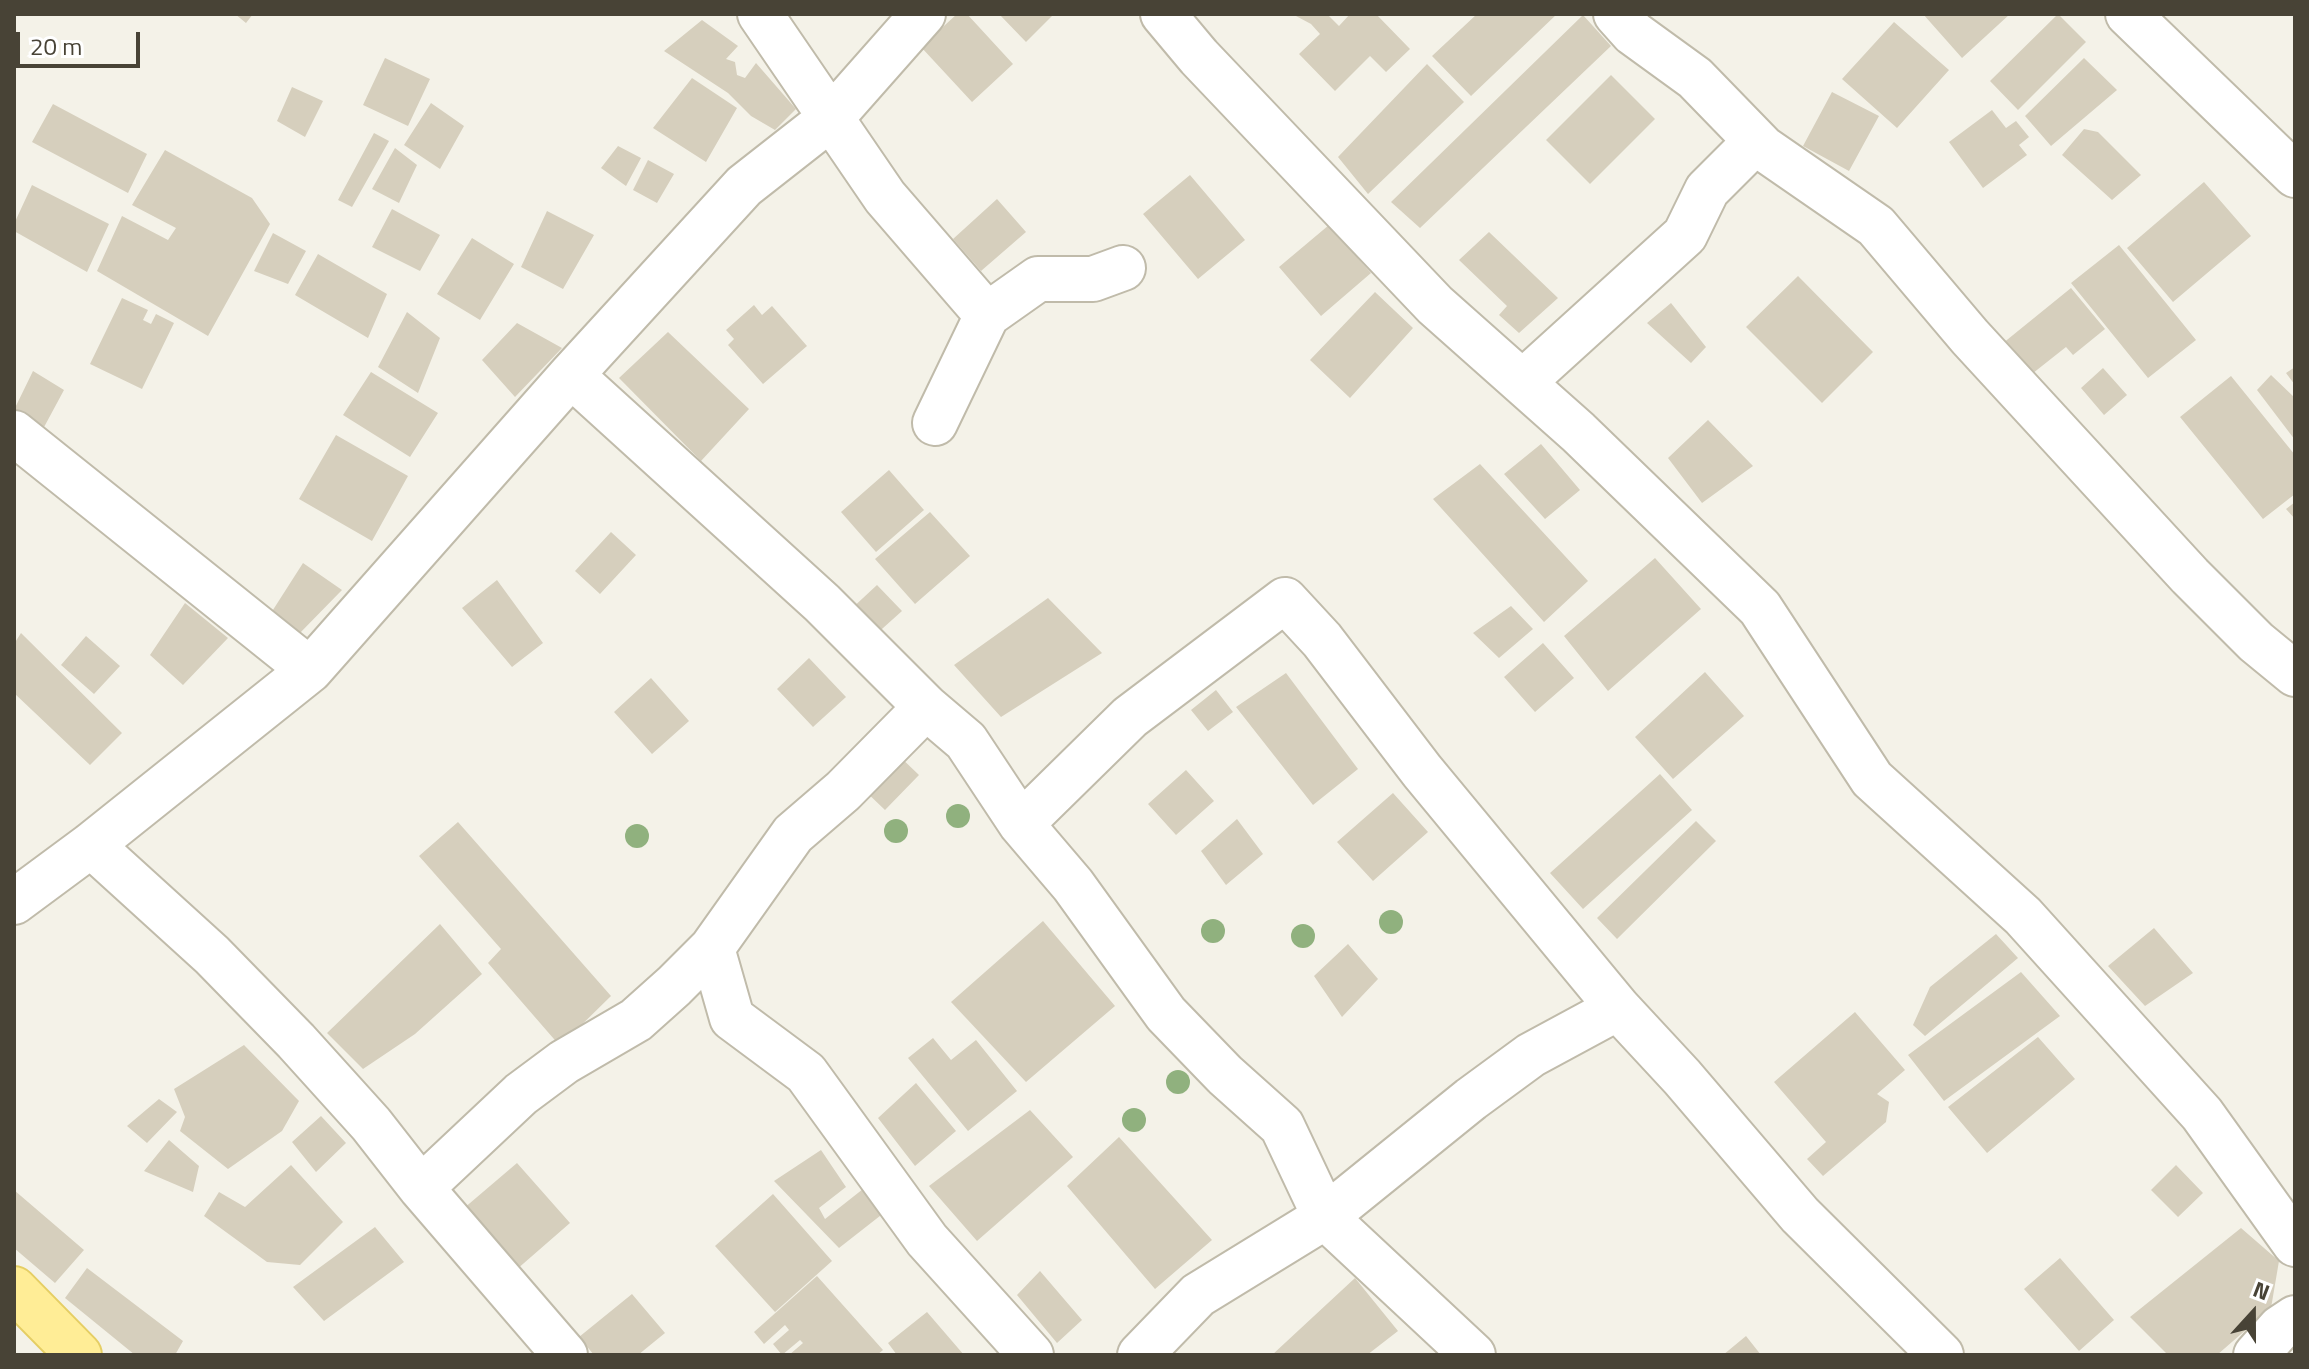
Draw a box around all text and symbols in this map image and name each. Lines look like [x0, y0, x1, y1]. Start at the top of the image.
scale bar [20, 16, 144, 66]
text: 20 m [30, 28, 82, 64]
text: N [2248, 1272, 2275, 1309]
north arrow [2213, 1273, 2293, 1353]

